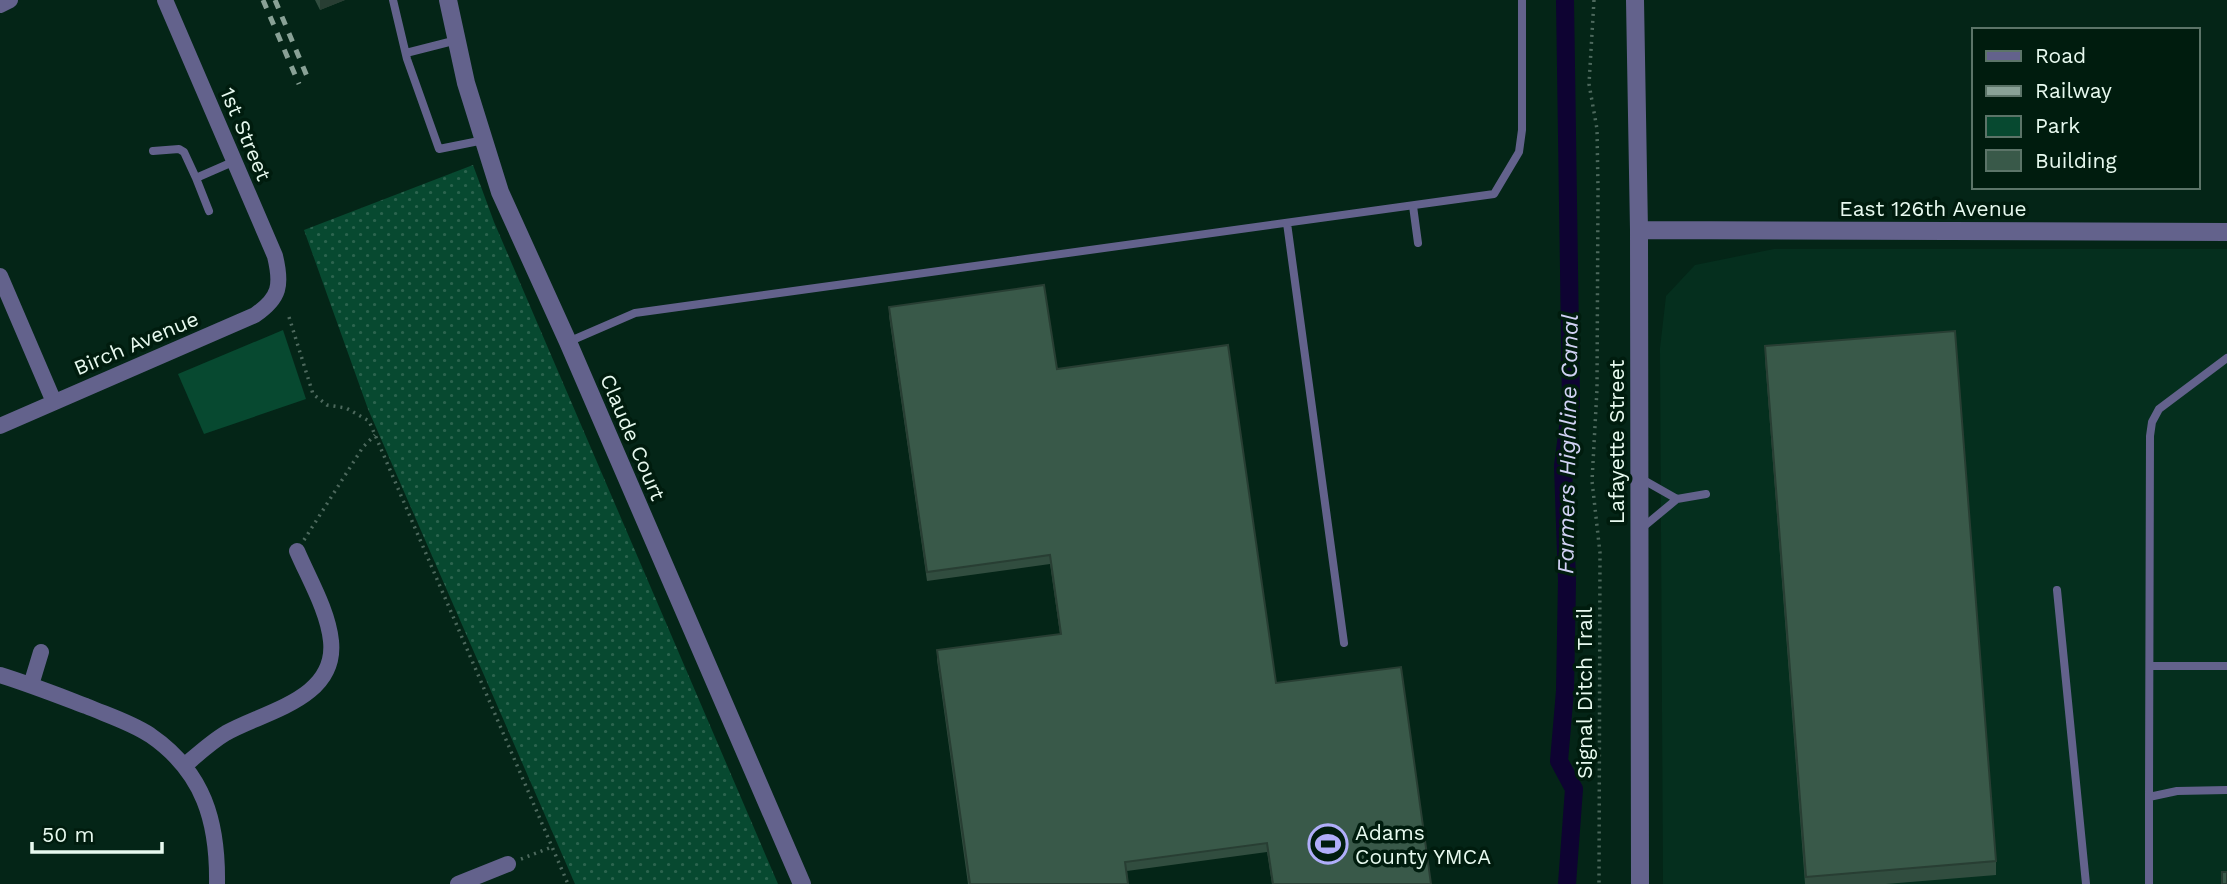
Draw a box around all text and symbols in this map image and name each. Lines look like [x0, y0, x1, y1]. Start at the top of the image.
legend [1972, 28, 2199, 189]
text: Road [2035, 43, 2086, 68]
text: Railway [2035, 78, 2112, 103]
street label: 1st Street [215, 84, 277, 184]
text: Park [2035, 113, 2080, 138]
text: Building [2035, 148, 2117, 173]
street label: East 126th Avenue [1839, 196, 2027, 221]
street label: Birch Avenue [70, 306, 202, 380]
water label: Farmers Highline Canal [1552, 314, 1584, 574]
street label: Lafayette Street [1604, 359, 1629, 524]
street label: Claude Court [595, 370, 671, 504]
street label: Signal Ditch Trail [1572, 606, 1597, 779]
scale bar [32, 810, 161, 854]
place label: Adams County YMCA [1355, 820, 1491, 869]
text: 50 m [42, 822, 94, 847]
sports icon: Adams County YMCA [1307, 823, 1349, 865]

